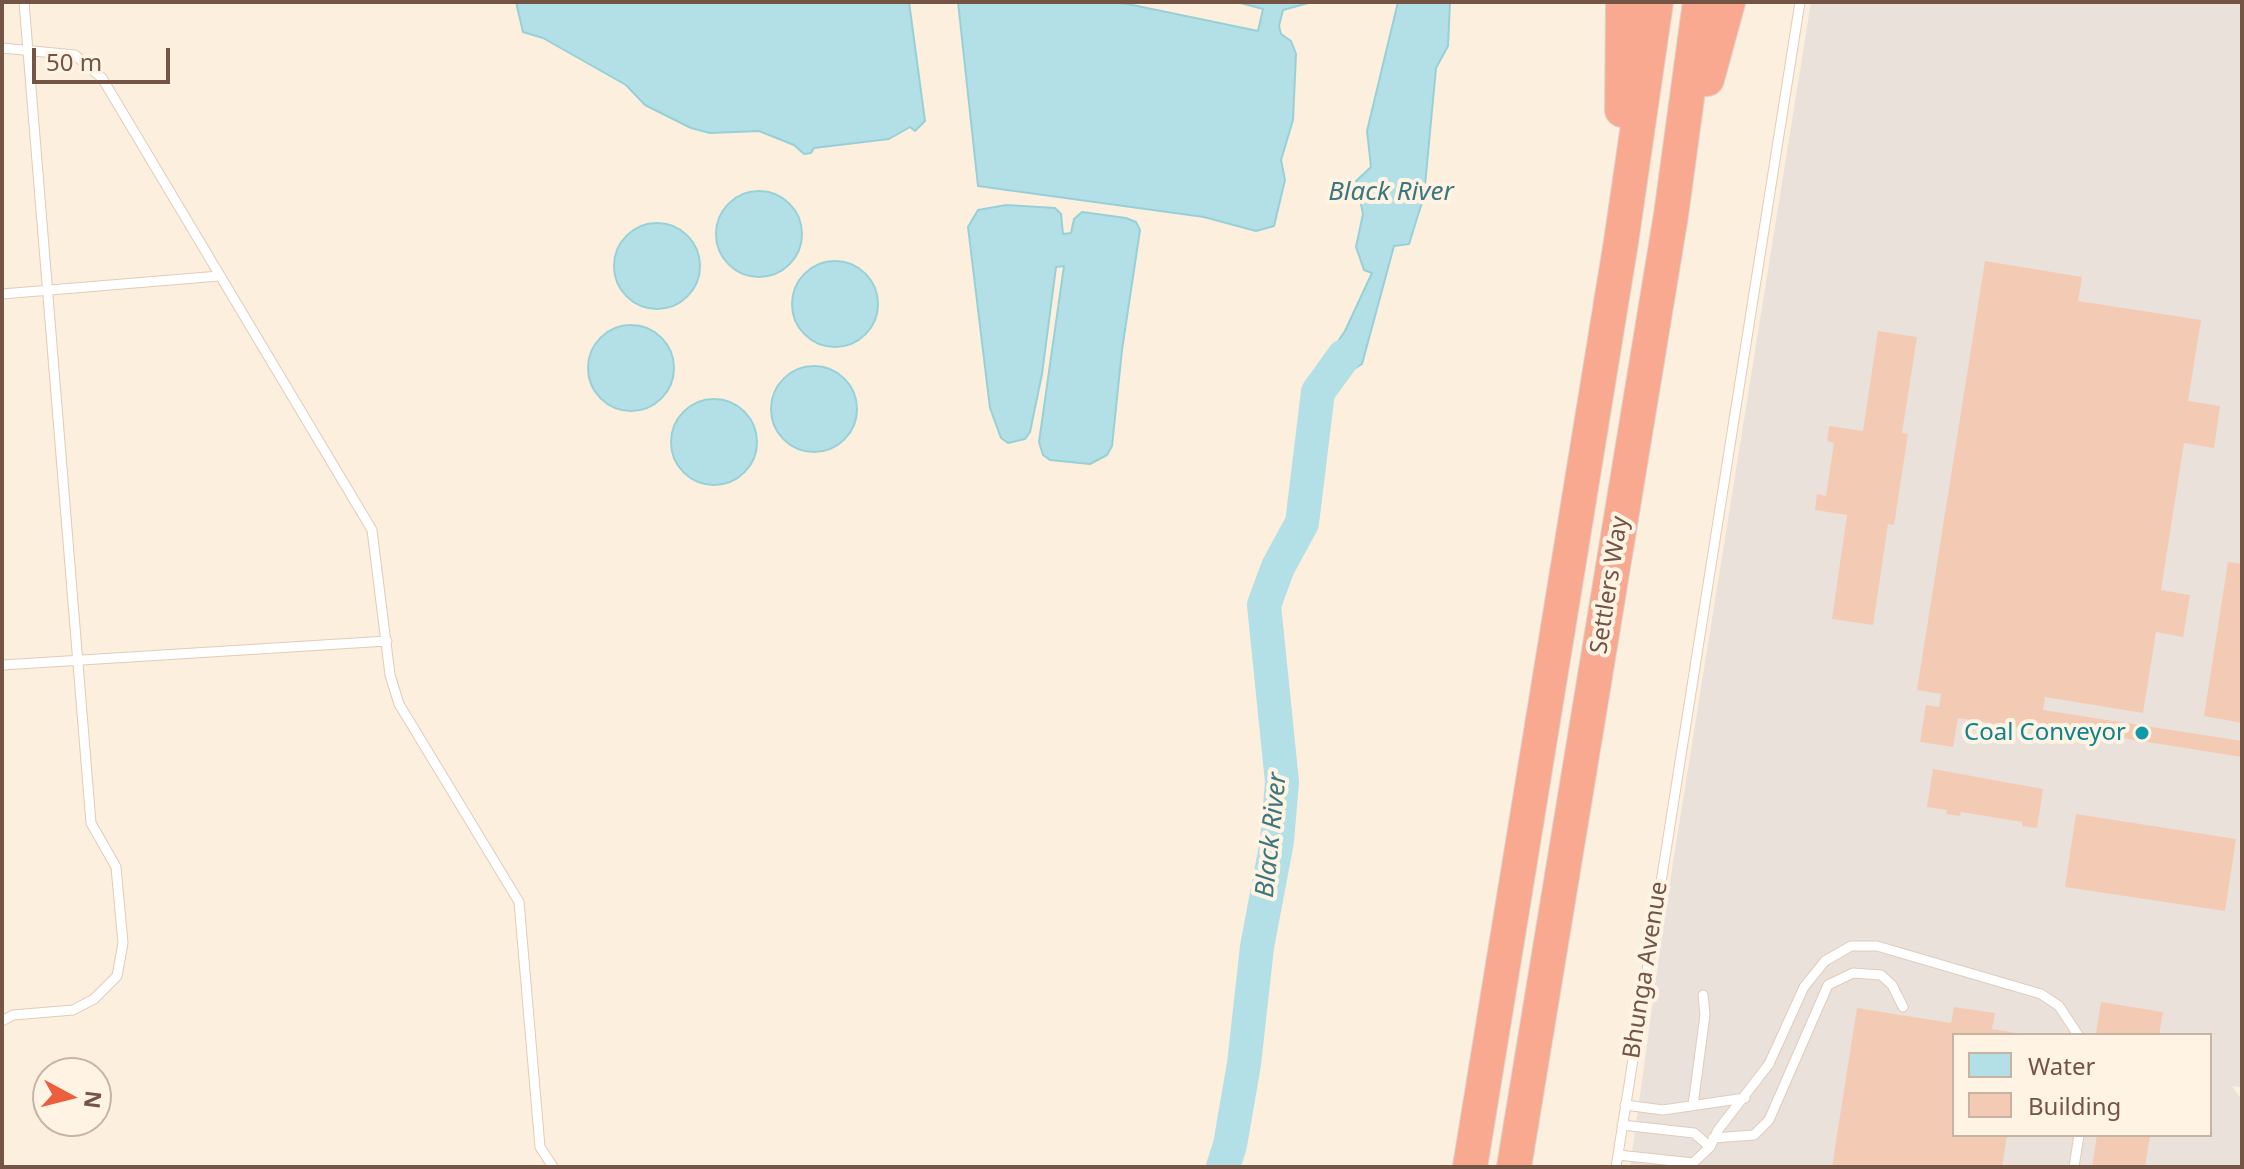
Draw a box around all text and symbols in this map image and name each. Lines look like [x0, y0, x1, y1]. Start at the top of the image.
scale bar [36, 32, 174, 82]
text: 50 m [46, 45, 102, 78]
water label: Black River [1328, 177, 1454, 209]
street label: Settlers Way [1585, 514, 1635, 656]
place label: Coal Conveyor [1964, 719, 2126, 747]
marker: Coal Conveyor [2133, 724, 2151, 742]
water label: Black River [1250, 771, 1294, 899]
street label: Bhunga Avenue [1618, 879, 1674, 1061]
legend [1952, 1033, 2212, 1137]
text: Water [2028, 1049, 2095, 1082]
north arrow [32, 1057, 112, 1137]
text: N [78, 1089, 110, 1110]
text: Building [2028, 1089, 2121, 1122]

